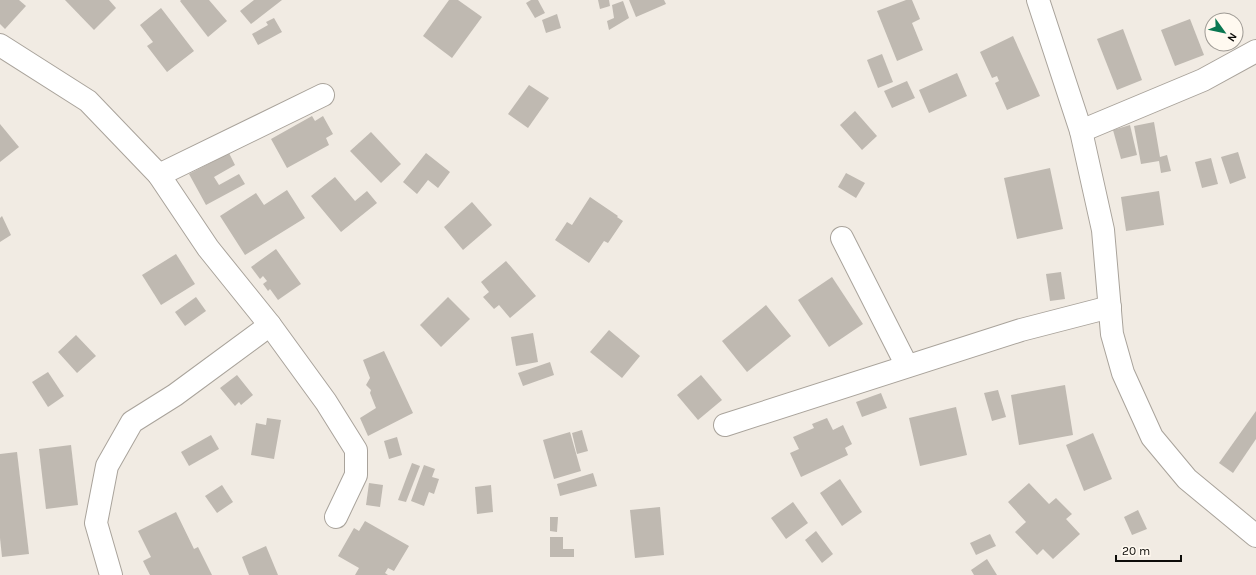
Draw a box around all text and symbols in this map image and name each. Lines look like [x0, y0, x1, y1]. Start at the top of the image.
north arrow [1204, 12, 1244, 52]
text: N [1224, 30, 1240, 44]
scale bar [1116, 537, 1181, 563]
text: 20 m [1122, 544, 1150, 558]

